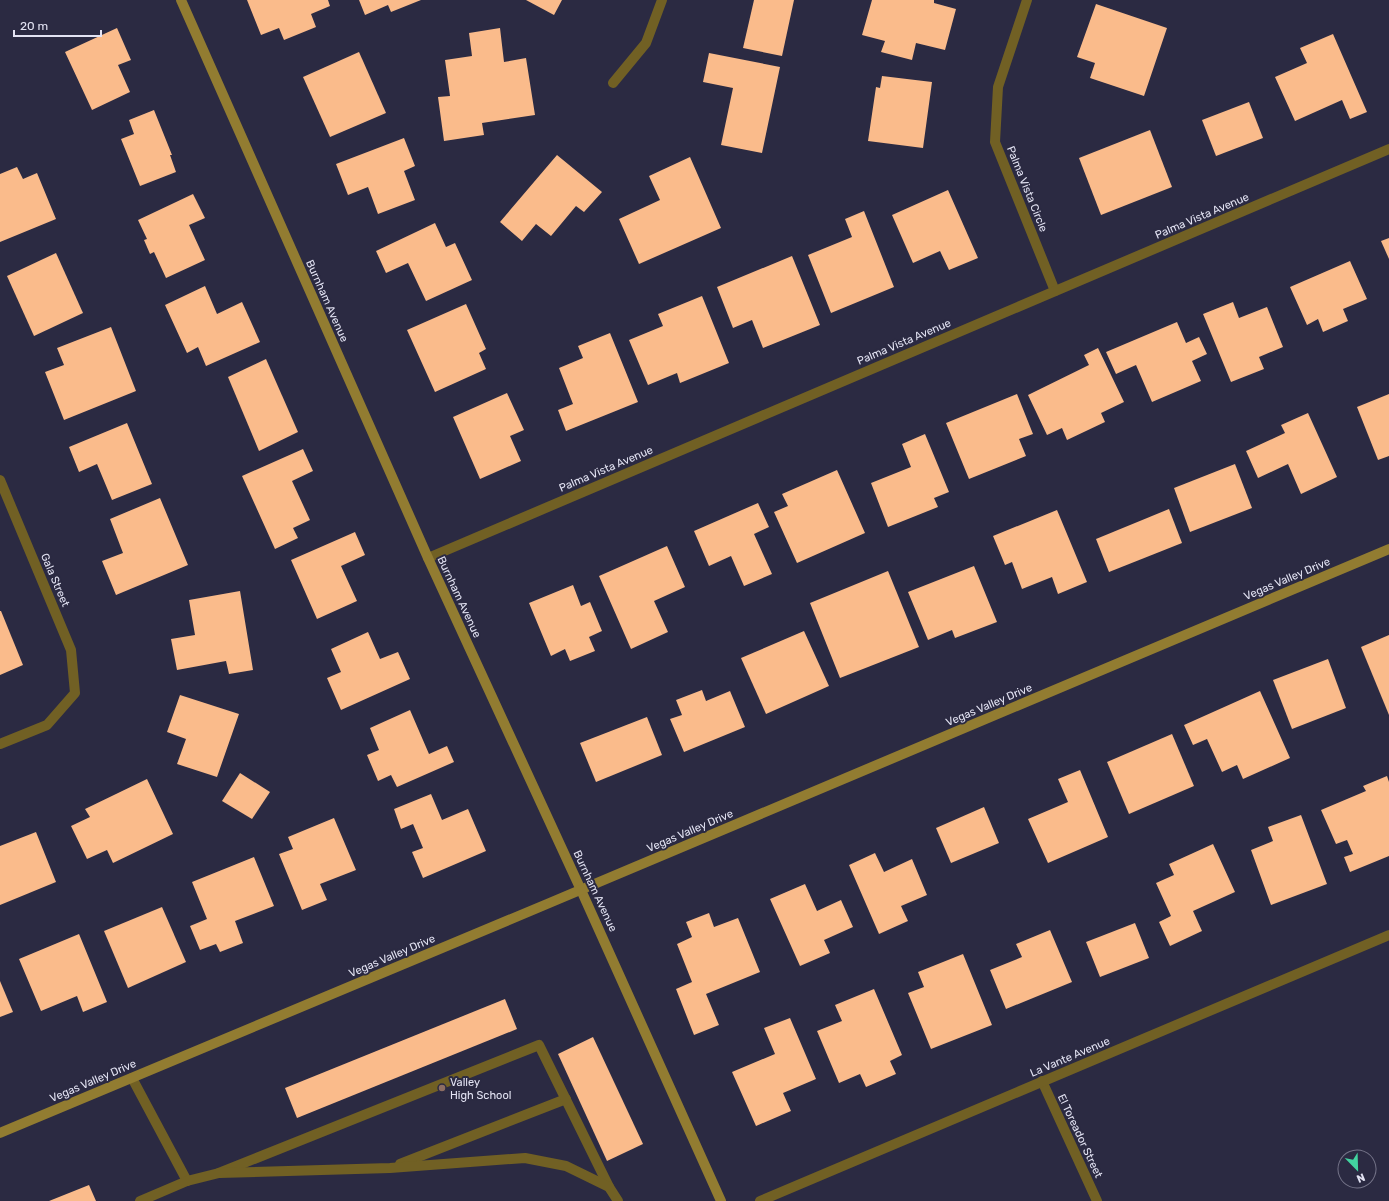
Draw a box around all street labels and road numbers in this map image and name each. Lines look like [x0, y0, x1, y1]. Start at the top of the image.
street label: Palma Vista Circle [1004, 144, 1050, 234]
street label: Palma Vista Avenue [1153, 190, 1251, 242]
street label: Burnham Avenue [303, 258, 351, 344]
street label: Palma Vista Avenue [855, 316, 953, 368]
street label: Palma Vista Avenue [557, 443, 655, 495]
street label: Gala Street [38, 551, 72, 609]
street label: Burnham Avenue [434, 554, 484, 640]
street label: Vegas Valley Drive [1242, 555, 1332, 603]
street label: Vegas Valley Drive [944, 681, 1034, 729]
street label: Vegas Valley Drive [645, 807, 735, 855]
street label: Burnham Avenue [570, 848, 620, 934]
street label: Vegas Valley Drive [347, 932, 437, 980]
street label: La Vante Avenue [1028, 1034, 1112, 1080]
street label: Vegas Valley Drive [48, 1057, 138, 1105]
street label: El Toreador Street [1055, 1092, 1105, 1181]

